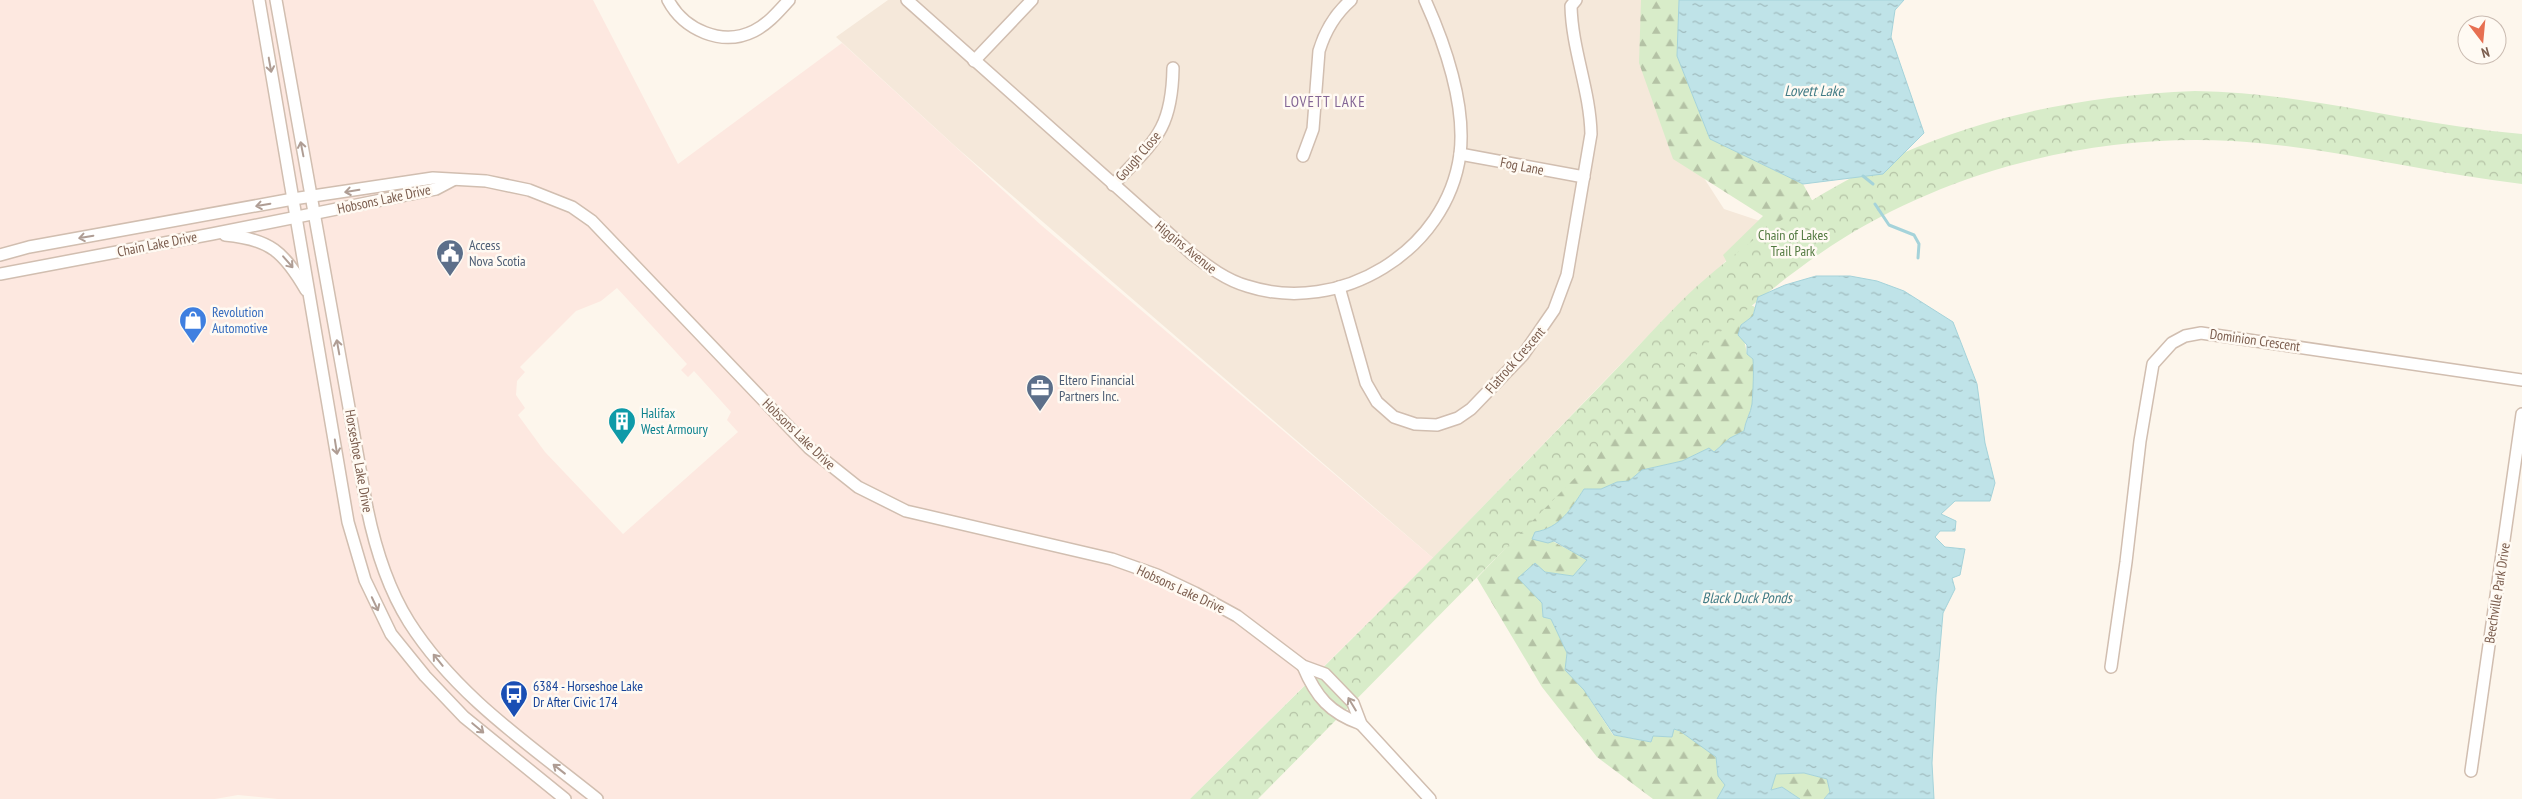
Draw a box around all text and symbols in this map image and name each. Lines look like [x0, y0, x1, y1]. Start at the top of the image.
north arrow [2457, 15, 2507, 65]
text: N [2479, 43, 2492, 62]
one-way arrow [266, 57, 276, 73]
water label: Lovett Lake [1784, 81, 1844, 100]
district label: LOVETT LAKE [1284, 92, 1366, 111]
street label: Gough Close [1111, 127, 1165, 185]
one-way arrow [297, 142, 307, 158]
street label: Fog Lane [1499, 153, 1546, 179]
street label: Hobsons Lake Drive [336, 180, 433, 218]
one-way arrow [345, 186, 361, 196]
one-way arrow [256, 200, 272, 210]
street label: Higgins Avenue [1151, 217, 1221, 278]
park label: Chain of Lakes Trail Park [1758, 226, 1828, 260]
street label: Chain Lake Drive [116, 227, 199, 261]
one-way arrow [79, 233, 95, 243]
place label: Access Nova Scotia [469, 236, 526, 270]
public building icon: Access Nova Scotia [435, 238, 465, 277]
one-way arrow [282, 256, 293, 269]
place label: Revolution Automotive [212, 303, 268, 337]
shop icon: Revolution Automotive [178, 305, 208, 344]
street label: Flatrock Crescent [1481, 323, 1549, 397]
street label: Dominion Crescent [2209, 325, 2301, 355]
one-way arrow [333, 340, 343, 356]
place label: Eltero Financial Partners Inc. [1059, 371, 1135, 405]
office icon: Eltero Financial Partners Inc. [1025, 373, 1055, 412]
street label: Hobsons Lake Drive [759, 395, 840, 474]
place label: Halifax West Armoury [641, 404, 708, 438]
building icon: Halifax West Armoury [607, 406, 637, 445]
street label: Horseshoe Lake Drive [341, 408, 377, 514]
one-way arrow [331, 439, 341, 455]
street label: Beechville Park Drive [2480, 541, 2514, 645]
street label: Hobsons Lake Drive [1134, 561, 1228, 617]
water label: Black Duck Ponds [1702, 588, 1794, 607]
one-way arrow [371, 596, 380, 611]
one-way arrow [433, 654, 444, 667]
place label: 6384 - Horseshoe Lake Dr After Civic 174 [533, 677, 643, 711]
bus stop icon: 6384 - Horseshoe Lake Dr After Civic 174 [499, 679, 529, 718]
one-way arrow [1347, 698, 1357, 712]
one-way arrow [471, 723, 484, 734]
one-way arrow [553, 763, 566, 774]

